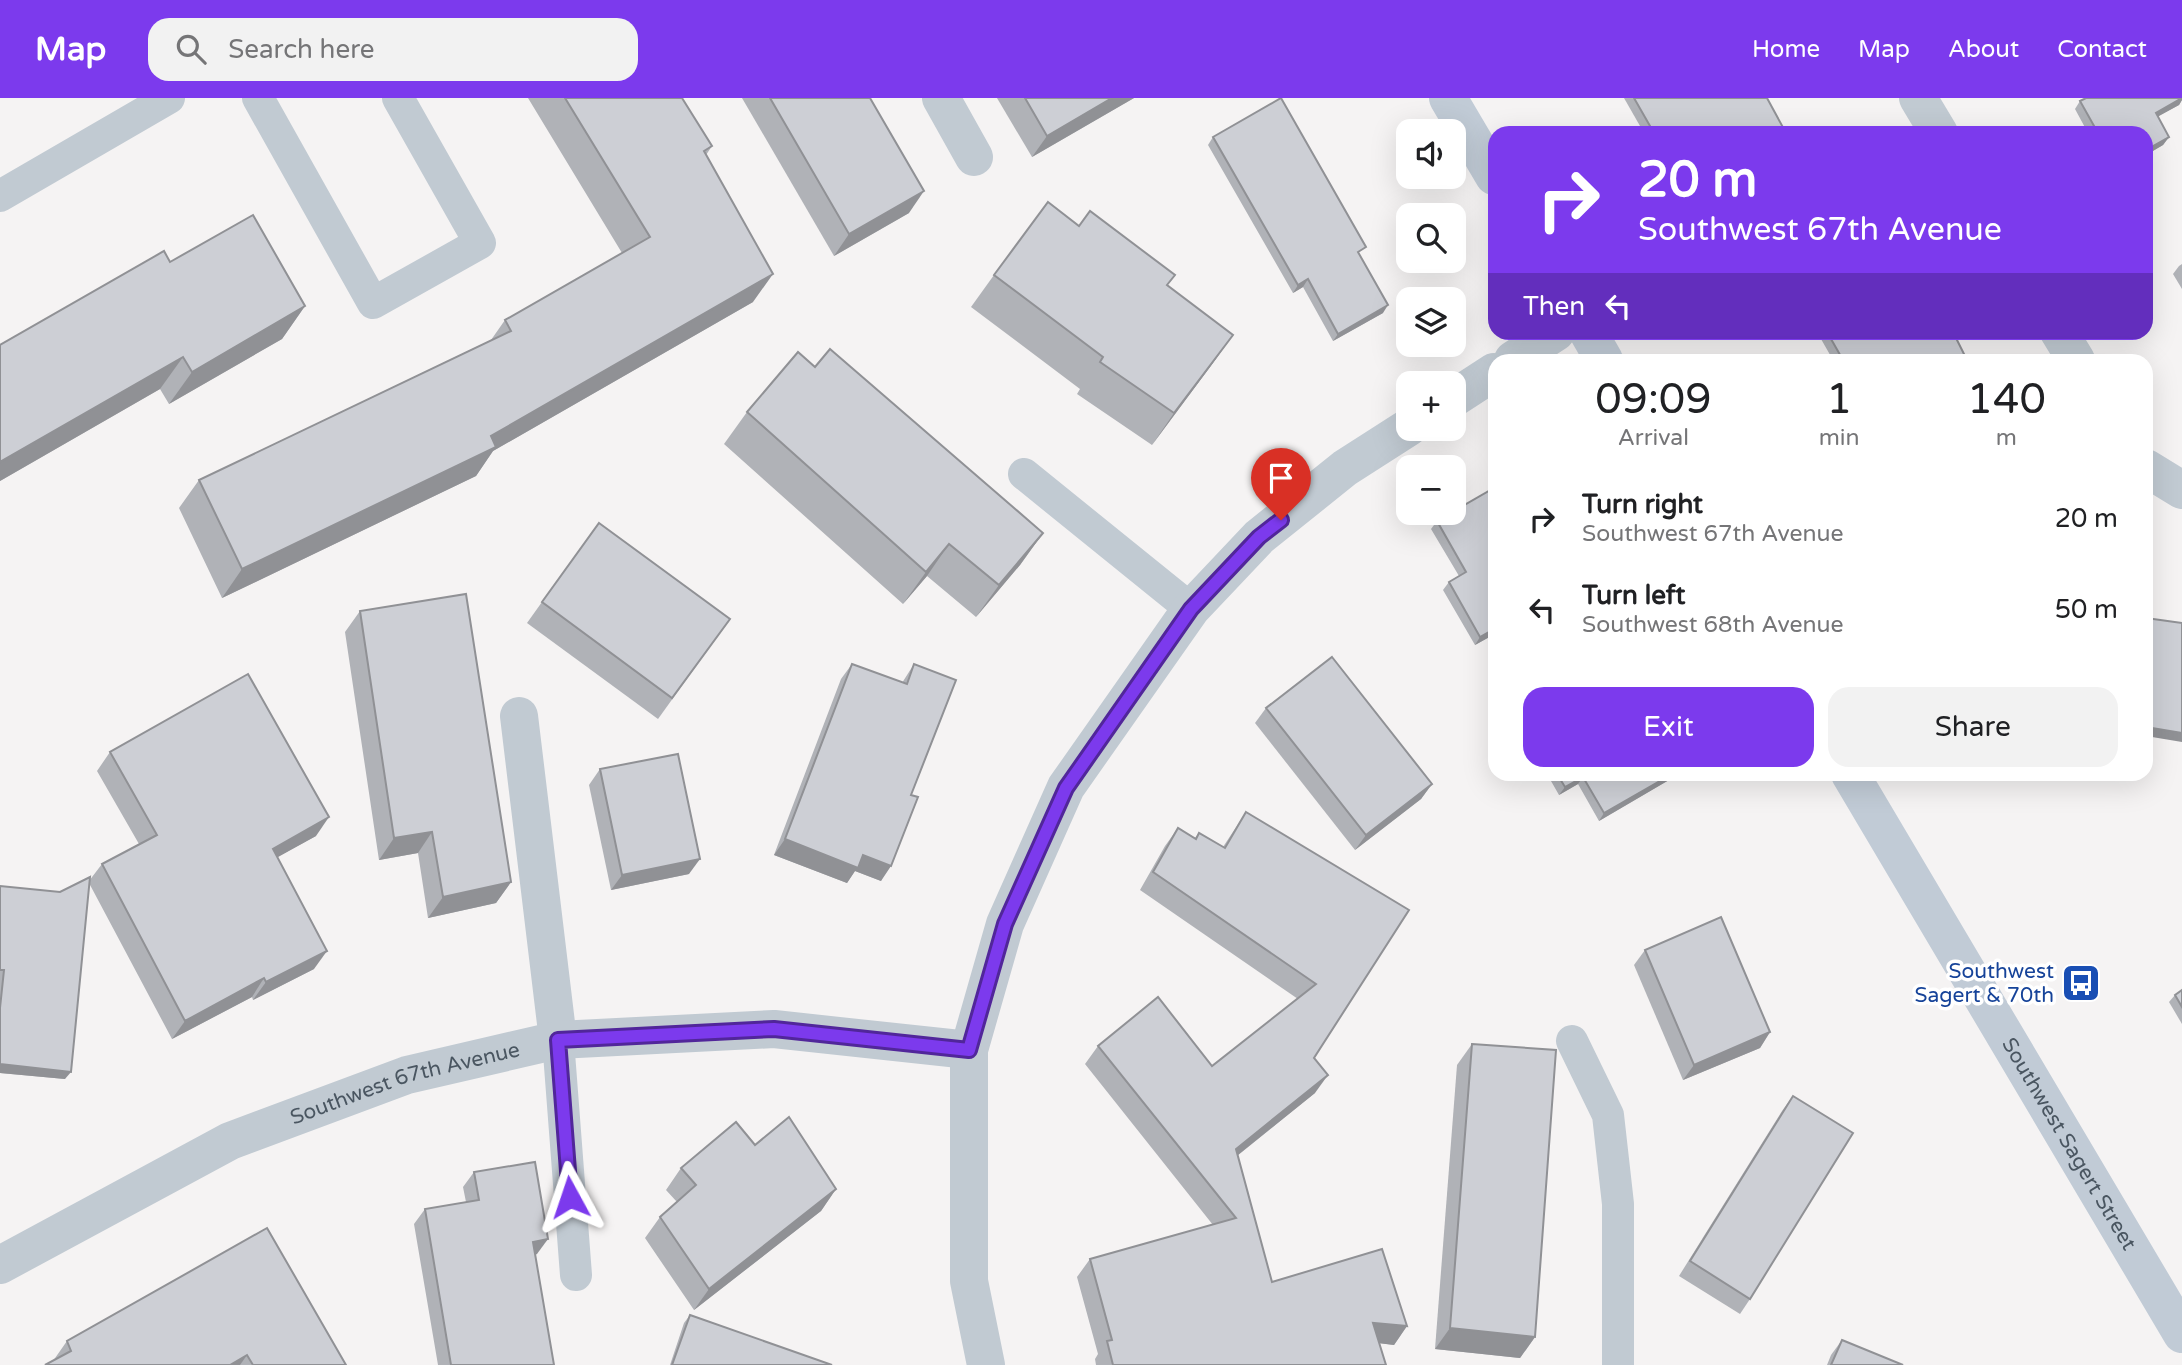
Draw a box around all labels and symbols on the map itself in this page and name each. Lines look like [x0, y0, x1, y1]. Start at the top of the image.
pin [1251, 448, 1311, 520]
place label: Southwest Sagert & 70th [1915, 959, 2054, 1008]
bus stop icon: Southwest Sagert & 70th [2060, 962, 2102, 1004]
street label: Southwest Sagert Street [1996, 1033, 2141, 1255]
street label: Southwest 67th Avenue [287, 1037, 522, 1130]
position arrow [533, 1160, 607, 1234]

